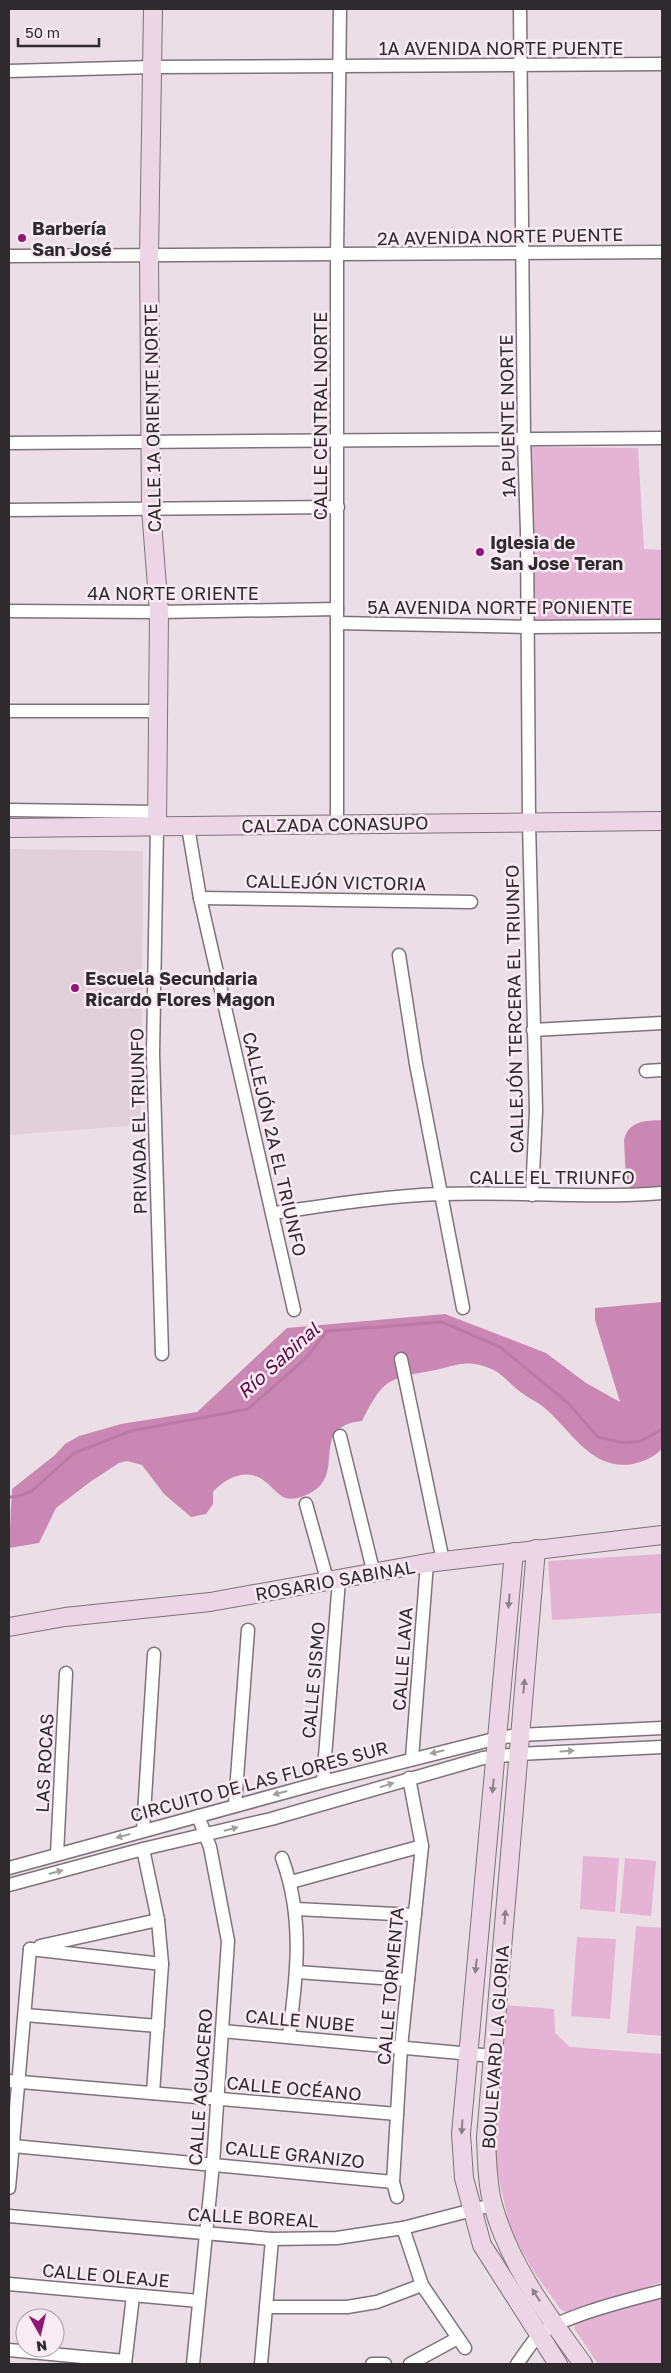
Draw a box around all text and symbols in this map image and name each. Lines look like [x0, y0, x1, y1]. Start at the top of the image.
scale bar [18, 15, 99, 47]
text: 50 m [25, 23, 60, 41]
street label: 1A AVENIDA NORTE PUENTE [379, 37, 623, 59]
place label: Barbería San José [32, 217, 112, 260]
street label: 2A AVENIDA NORTE PUENTE [377, 223, 623, 249]
marker: Barbería San José [16, 232, 28, 244]
street label: CALLE 1A ORIENTE NORTE [139, 303, 165, 533]
street label: CALLE CENTRAL NORTE [309, 312, 331, 520]
street label: 1A PUENTE NORTE [495, 334, 519, 498]
place label: Iglesia de San Jose Teran [490, 531, 623, 574]
marker: Iglesia de San Jose Teran [474, 546, 486, 558]
street label: 4A NORTE ORIENTE [87, 582, 259, 604]
street label: 5A AVENIDA NORTE PONIENTE [367, 596, 633, 618]
street label: CALZADA CONASUPO [241, 811, 429, 837]
street label: CALLEJÓN TERCERA EL TRIUNFO [500, 864, 528, 1154]
street label: CALLEJÓN VICTORIA [246, 869, 426, 895]
place label: Escuela Secundaria Ricardo Flores Magon [85, 967, 275, 1010]
marker: Escuela Secundaria Ricardo Flores Magon [69, 982, 81, 994]
street label: PRIVADA EL TRIUNFO [125, 1028, 151, 1214]
street label: CALLEJÓN 2A EL TRIUNFO [238, 1030, 312, 1258]
street label: CALLE EL TRIUNFO [469, 1166, 635, 1188]
water label: Río Sabinal [232, 1317, 324, 1403]
street label: ROSARIO SABINAL [253, 1555, 417, 1605]
one-way arrow [505, 1593, 513, 1609]
street label: CALLE LAVA [387, 1607, 417, 1711]
street label: CALLE SISMO [297, 1621, 329, 1739]
one-way arrow [520, 1678, 528, 1694]
street label: LAS ROCAS [30, 1713, 58, 1813]
street label: CIRCUITO DE LAS FLORES SUR [128, 1736, 390, 1826]
one-way arrow [559, 1747, 575, 1755]
one-way arrow [430, 1748, 445, 1756]
one-way arrow [489, 1779, 497, 1795]
one-way arrow [379, 1780, 394, 1788]
one-way arrow [272, 1789, 288, 1797]
one-way arrow [223, 1825, 238, 1833]
one-way arrow [116, 1832, 131, 1840]
one-way arrow [48, 1868, 63, 1876]
street label: CALLE TORMENTA [372, 1906, 408, 2066]
one-way arrow [501, 1909, 509, 1925]
street label: BOULEVARD LA GLORIA [477, 1944, 513, 2150]
one-way arrow [472, 1958, 480, 1974]
street label: CALLE NUBE [244, 2004, 356, 2036]
street label: CALLE AGUACERO [184, 2008, 216, 2166]
street label: CALLE OCÉANO [226, 2071, 362, 2105]
one-way arrow [457, 2120, 465, 2136]
street label: CALLE GRANIZO [224, 2136, 366, 2172]
street label: CALLE BOREAL [187, 2203, 319, 2231]
street label: CALLE OLEAJE [41, 2258, 171, 2292]
one-way arrow [531, 2289, 541, 2302]
north arrow [15, 2308, 65, 2358]
text: N [35, 2337, 48, 2356]

